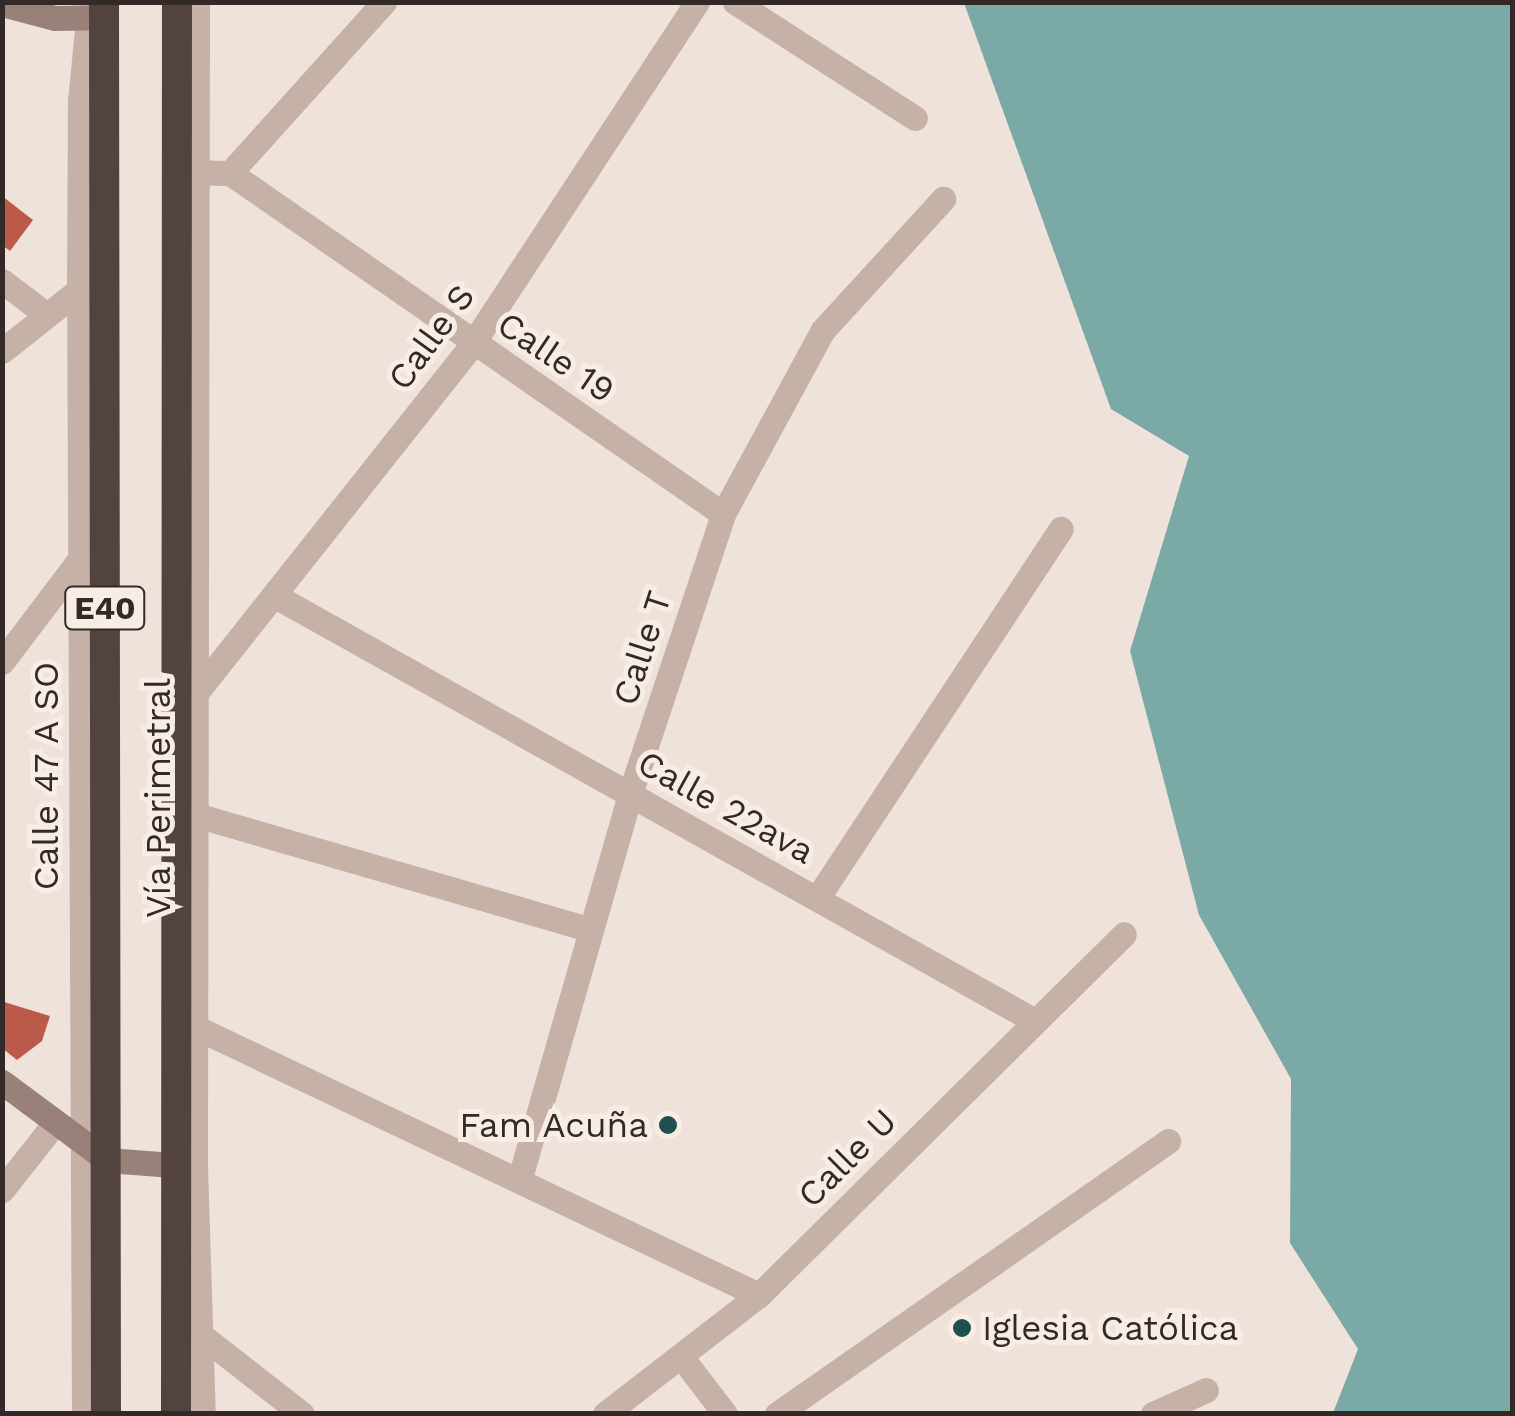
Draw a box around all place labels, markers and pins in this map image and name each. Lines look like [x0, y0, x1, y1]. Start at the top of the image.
place label: Fam Acuña [458, 1104, 648, 1146]
marker: Fam Acuña [657, 1114, 679, 1136]
place label: Iglesia Católica [982, 1307, 1239, 1349]
marker: Iglesia Católica [951, 1317, 973, 1339]

